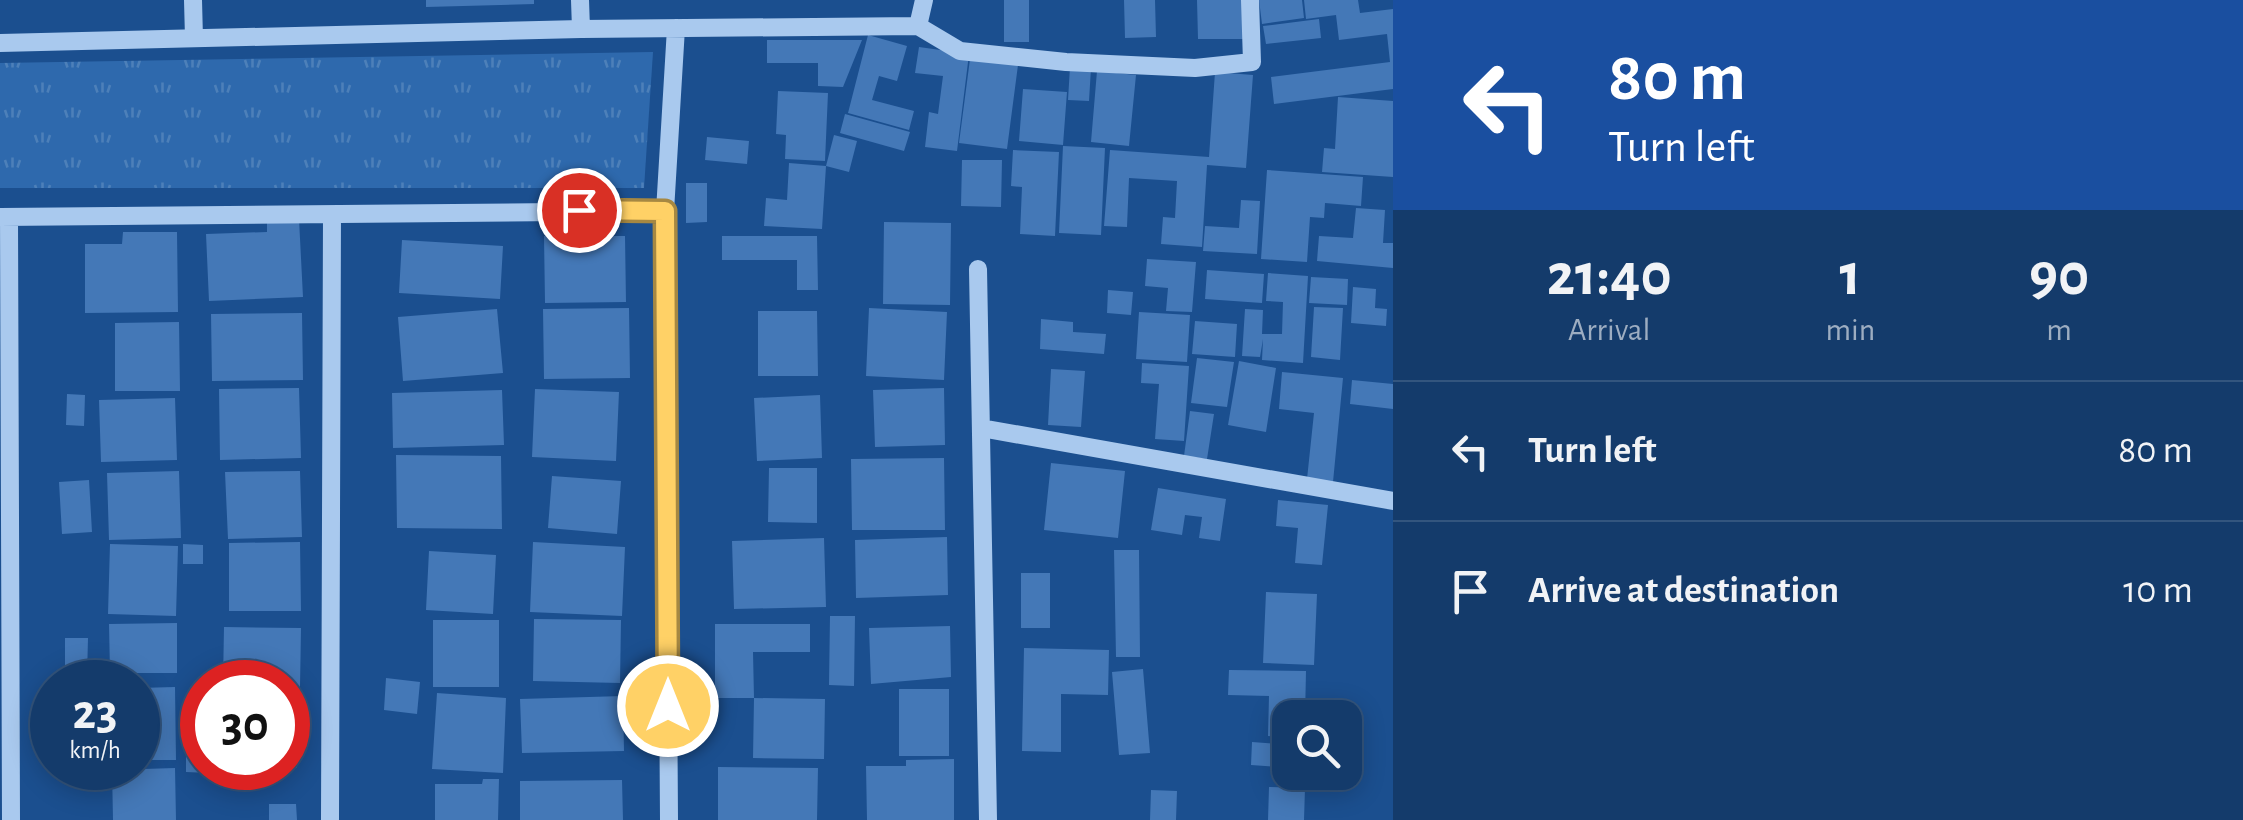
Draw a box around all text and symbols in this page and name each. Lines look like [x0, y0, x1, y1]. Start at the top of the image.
icon: left [1443, 40, 1573, 170]
text: 80 m [1608, 43, 1746, 113]
text: Turn left [1608, 125, 1755, 170]
pin [537, 168, 622, 253]
icon: arrive [552, 183, 607, 238]
text: 21:40 [1547, 246, 1672, 306]
text: 1 [1840, 246, 1861, 306]
text: 90 [2029, 246, 2089, 306]
text: Arrival [1568, 314, 1650, 346]
text: min [1825, 314, 1875, 346]
text: m [2046, 314, 2072, 346]
icon: left [1443, 424, 1498, 479]
text: Turn left [1528, 432, 1656, 470]
text: 80 m [2118, 432, 2193, 470]
icon: arrive [1443, 564, 1498, 619]
text: Arrive at destination [1528, 572, 1839, 610]
text: 10 m [2123, 572, 2193, 610]
position arrow [616, 654, 720, 758]
speed limit sign: 30 [180, 660, 310, 790]
text: 23 [72, 688, 118, 738]
map controls [1272, 700, 1362, 790]
button: search [1272, 700, 1362, 790]
text: km/h [69, 738, 121, 763]

